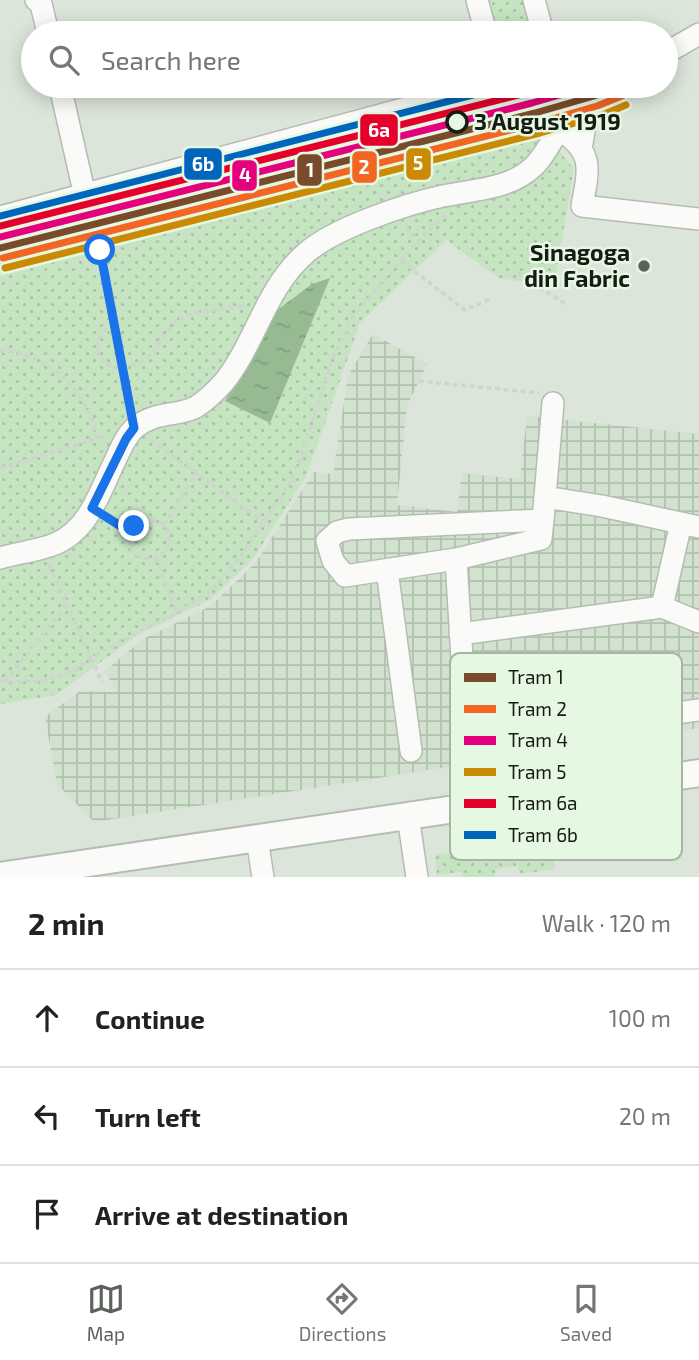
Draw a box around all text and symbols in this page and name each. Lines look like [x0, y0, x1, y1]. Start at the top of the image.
search box [21, 21, 678, 98]
icon: search [45, 41, 83, 79]
text: Search here [101, 44, 241, 75]
place label: 3 August 1919 [474, 107, 621, 135]
marker: 3 August 1919 [446, 111, 468, 133]
line badge: 6a [359, 113, 399, 147]
text: 6a [368, 118, 390, 141]
line badge: 6b [183, 147, 223, 181]
line badge: 5 [405, 147, 432, 181]
line badge: 2 [351, 150, 378, 184]
text: 5 [413, 151, 423, 174]
text: 6b [192, 152, 214, 175]
line badge: 1 [296, 153, 323, 187]
text: 2 [358, 155, 370, 178]
text: 1 [306, 158, 314, 181]
line badge: 4 [231, 159, 258, 192]
text: 4 [239, 163, 251, 186]
route start [84, 234, 115, 265]
place label: Sinagoga din Fabric [524, 238, 630, 292]
marker: Sinagoga din Fabric [636, 258, 652, 274]
route end [118, 510, 149, 541]
legend [450, 653, 682, 860]
text: Tram 1 [508, 665, 564, 688]
text: Tram 2 [508, 697, 567, 720]
text: Tram 4 [508, 728, 568, 751]
text: Tram 5 [508, 760, 566, 783]
text: Tram 6a [508, 791, 578, 814]
text: Tram 6b [508, 823, 578, 846]
text: 2 min [28, 905, 105, 941]
text: Walk · 120 m [542, 909, 671, 937]
icon: ahead [28, 999, 66, 1037]
text: Continue [95, 1003, 205, 1034]
text: 100 m [609, 1004, 671, 1032]
icon: left [28, 1097, 66, 1135]
text: Turn left [95, 1101, 201, 1132]
text: 20 m [619, 1102, 671, 1130]
icon: arrive [28, 1195, 66, 1233]
text: Arrive at destination [95, 1199, 348, 1230]
tab: Map [87, 1280, 125, 1345]
tab: Directions [299, 1280, 386, 1345]
tab: Saved [560, 1280, 612, 1345]

